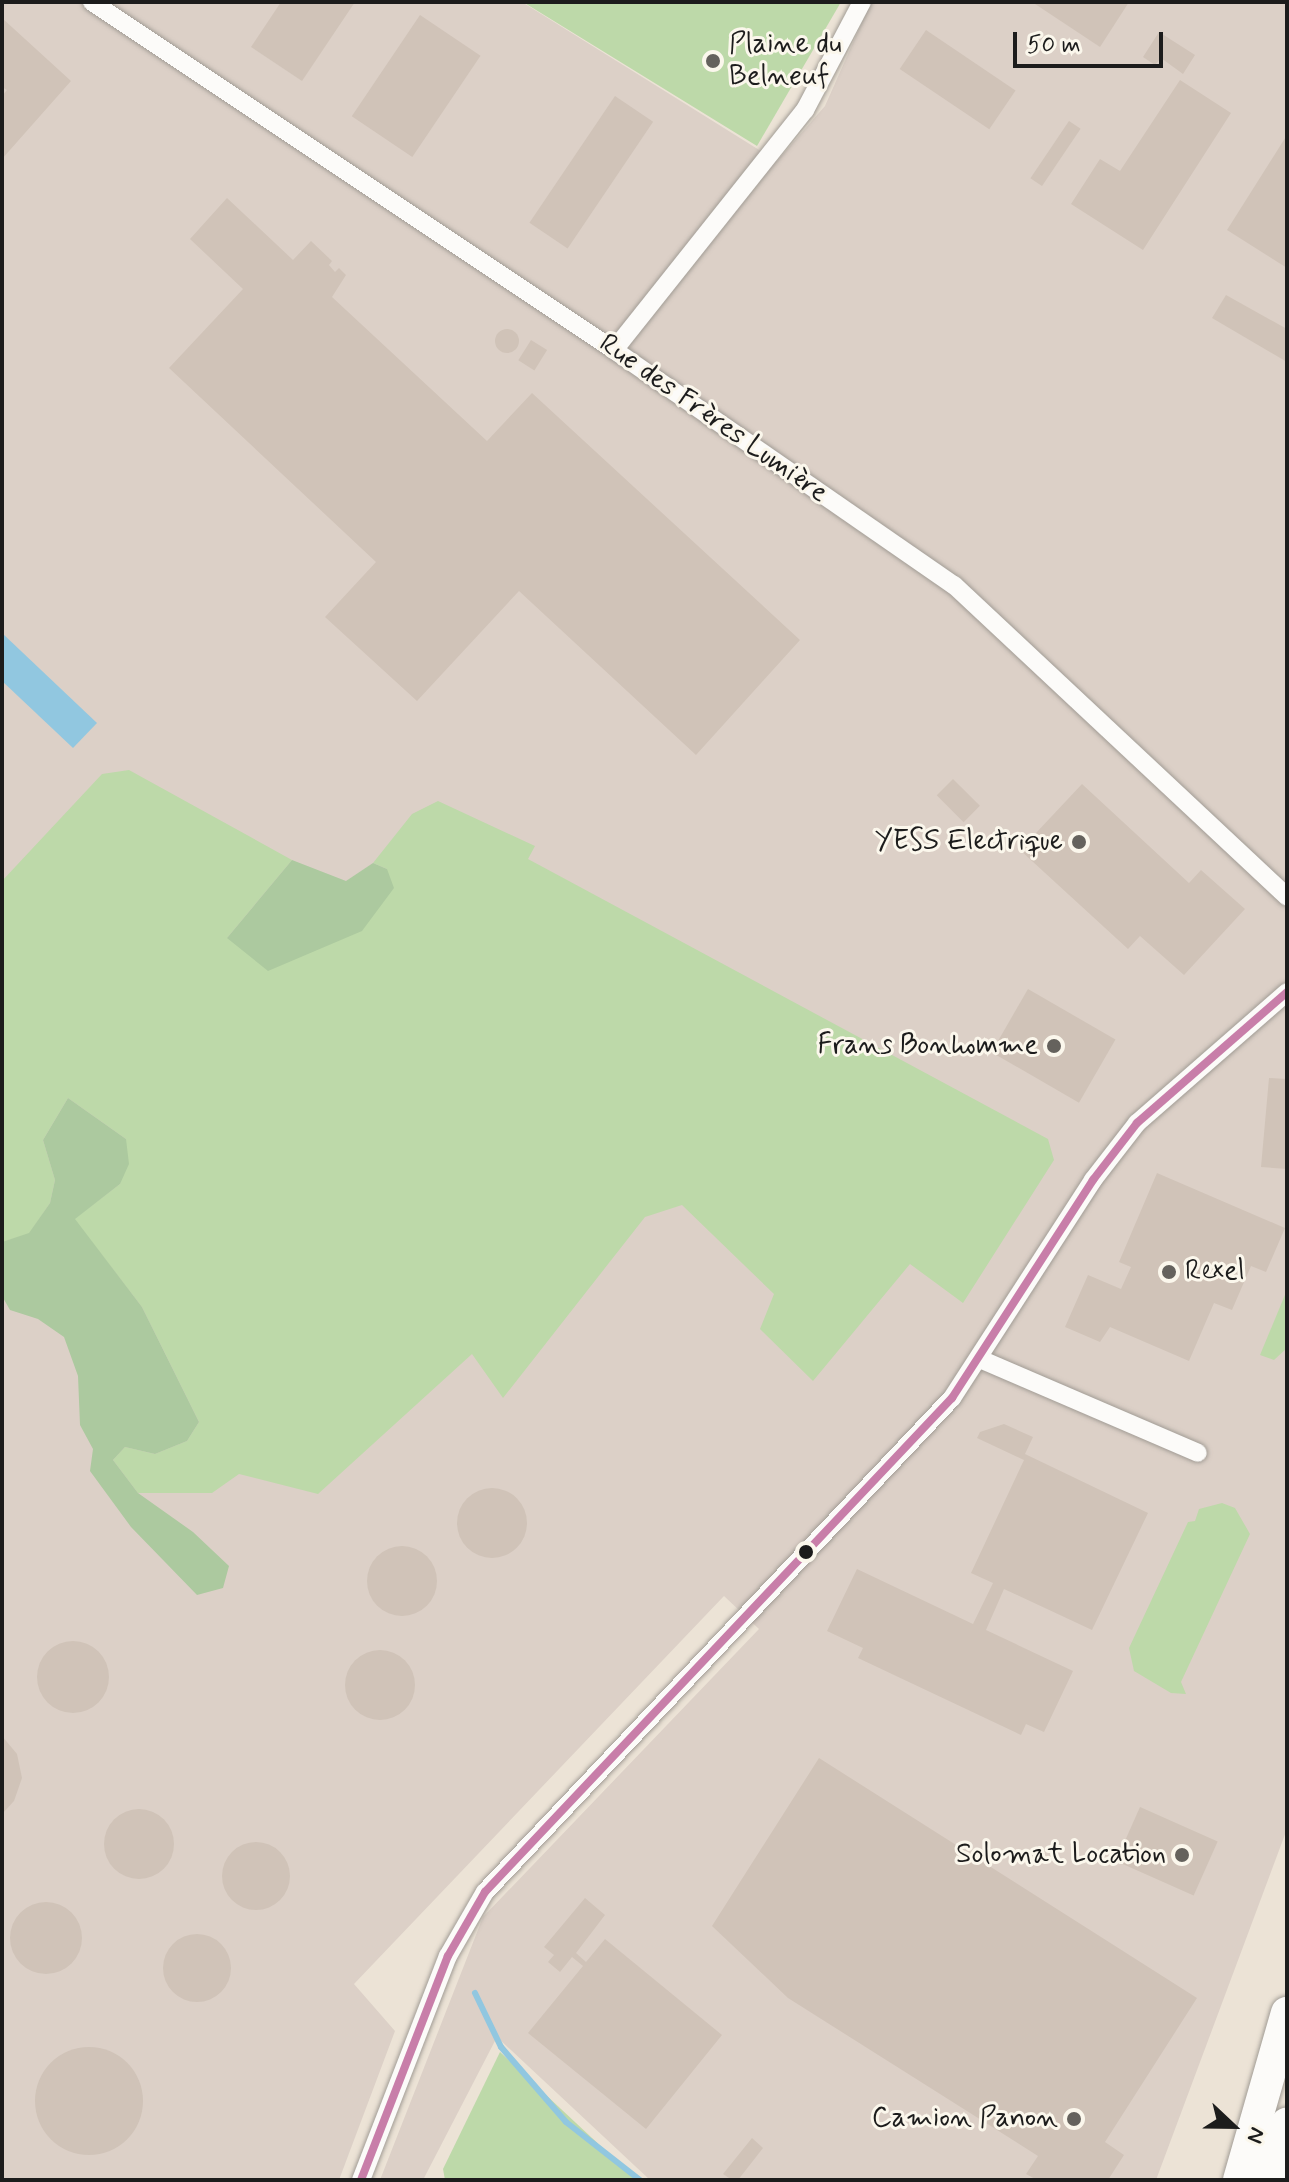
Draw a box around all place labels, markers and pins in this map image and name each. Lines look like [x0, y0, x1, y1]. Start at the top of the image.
place label: Plaine du Belneuf [729, 28, 842, 94]
marker: Plaine du Belneuf [704, 52, 722, 70]
place label: YESS Electrique [878, 825, 1063, 859]
marker: YESS Electrique [1070, 833, 1088, 851]
place label: Frans Bonhomme [823, 1029, 1038, 1063]
marker: Frans Bonhomme [1045, 1037, 1063, 1055]
place label: Rexel [1185, 1255, 1245, 1289]
marker: Rexel [1160, 1263, 1178, 1281]
unlabelled marker [798, 1544, 814, 1560]
place label: Solomat Location [951, 1838, 1166, 1872]
marker: Solomat Location [1173, 1846, 1191, 1864]
place label: Camion Panon [872, 2102, 1058, 2136]
marker: Camion Panon [1065, 2110, 1083, 2128]

